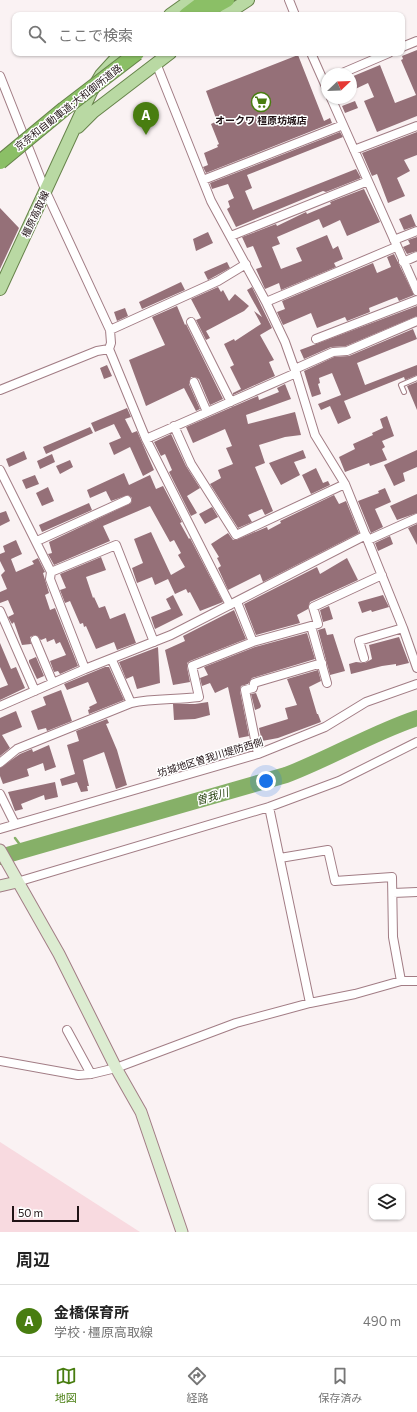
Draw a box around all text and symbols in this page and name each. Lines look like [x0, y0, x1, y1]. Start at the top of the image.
search box [12, 12, 405, 56]
icon: search [26, 23, 48, 45]
text: ここで検索 [58, 26, 133, 44]
street label: 京奈和自動車道;大和御所道路 [12, 62, 124, 152]
north arrow [321, 68, 357, 104]
supermarket icon: オークワ 橿原坊城店 [250, 91, 272, 113]
pin: A [133, 102, 159, 135]
place label: オークワ 橿原坊城店 [215, 114, 307, 126]
street label: 橿原高取線 [19, 189, 51, 239]
street label: 坊城地区曽我川堤防西側 [156, 735, 264, 779]
your location [256, 771, 276, 791]
water label: 曽我川 [194, 785, 231, 807]
map controls [369, 1184, 405, 1220]
button: layers [369, 1184, 405, 1220]
scale bar [12, 1204, 79, 1223]
text: 50 m [18, 1206, 43, 1219]
text: 周辺 [16, 1249, 50, 1270]
text: 金橋保育所 [54, 1303, 129, 1321]
text: A [24, 1313, 34, 1329]
text: 490 m [363, 1313, 401, 1329]
text: 学校 · 橿原高取線 [54, 1324, 153, 1340]
tab: 地図 [55, 1365, 77, 1405]
tab: 経路 [186, 1365, 208, 1405]
tab: 保存済み [318, 1365, 362, 1405]

